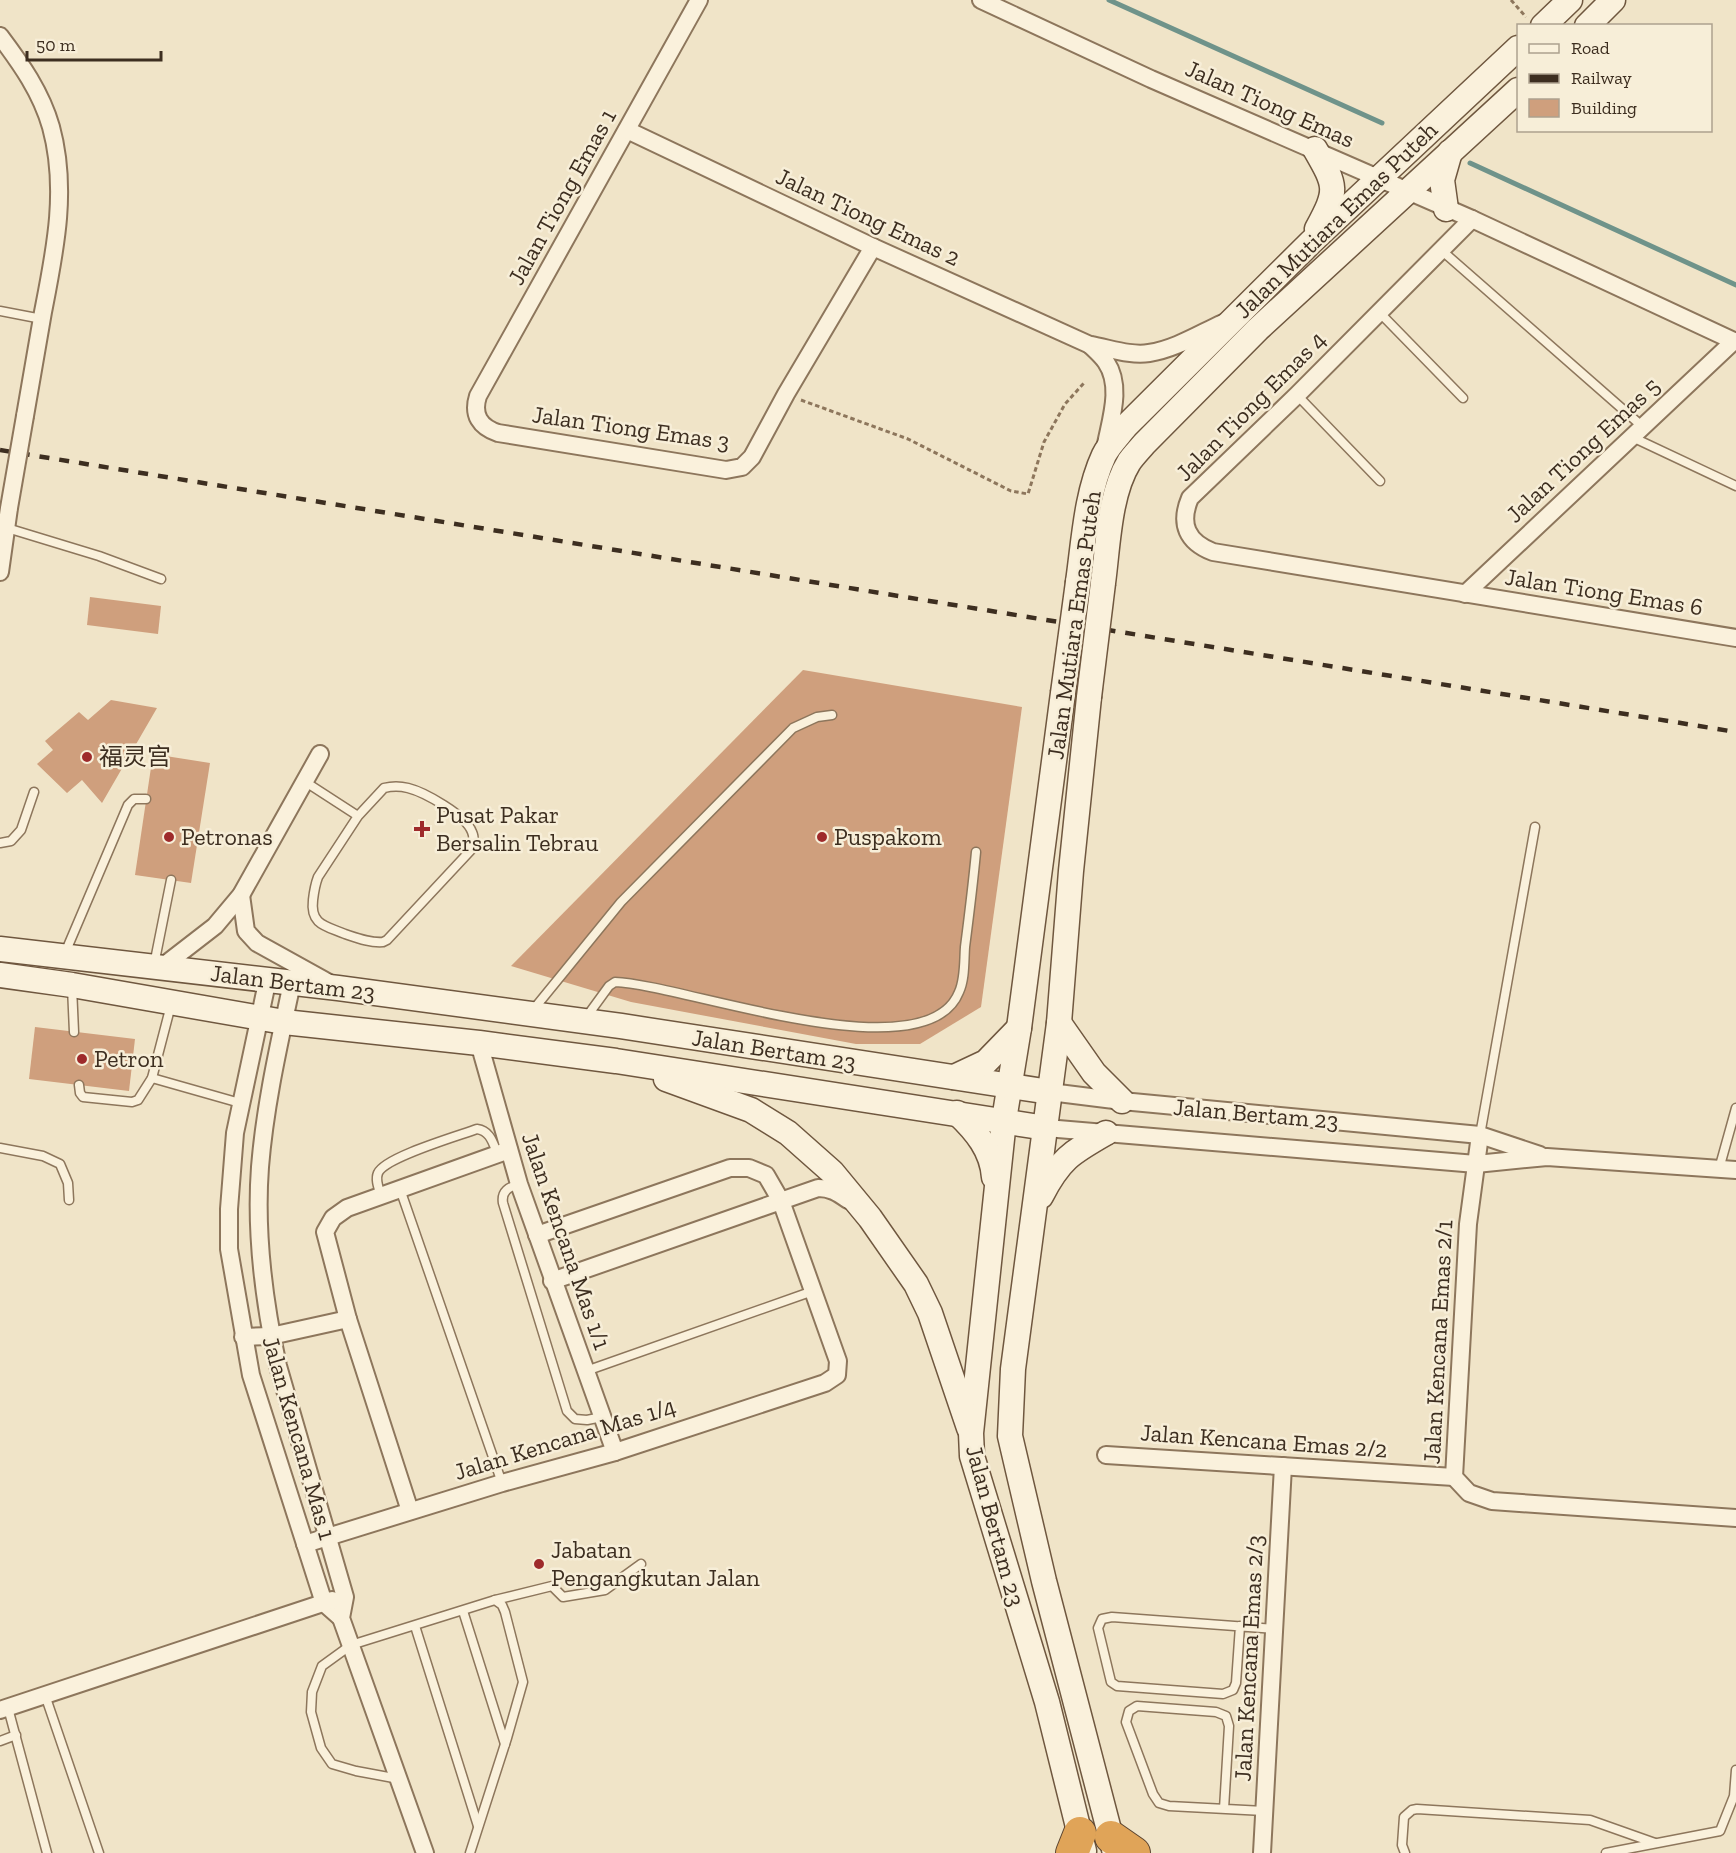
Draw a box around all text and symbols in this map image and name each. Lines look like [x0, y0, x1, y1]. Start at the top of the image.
scale bar [27, 24, 160, 62]
legend [1517, 24, 1712, 132]
text: 50 m [36, 34, 76, 56]
text: Road [1571, 37, 1610, 59]
street label: Jalan Tiong Emas [1181, 53, 1359, 154]
text: Railway [1571, 67, 1633, 89]
text: Building [1571, 97, 1637, 119]
street label: Jalan Tiong Emas 1 [501, 104, 622, 290]
street label: Jalan Mutiara Emas Puteh [1228, 115, 1444, 324]
street label: Jalan Tiong Emas 2 [772, 161, 965, 272]
street label: Jalan Tiong Emas 4 [1170, 325, 1332, 487]
street label: Jalan Tiong Emas 5 [1500, 371, 1666, 528]
street label: Jalan Tiong Emas 3 [531, 399, 732, 456]
street label: Jalan Mutiara Emas Puteh [1040, 488, 1107, 761]
street label: Jalan Tiong Emas 6 [1503, 562, 1705, 621]
place label: 福灵宫 [99, 742, 171, 771]
marker: 福灵宫 [80, 750, 94, 764]
place label: Pusat Pakar Bersalin Tebrau [436, 800, 599, 857]
marker: Pusat Pakar Bersalin Tebrau [413, 820, 431, 838]
place label: Petronas [181, 822, 273, 851]
place label: Puspakom [834, 822, 942, 851]
marker: Petronas [162, 830, 176, 844]
marker: Puspakom [815, 830, 829, 844]
street label: Jalan Bertam 23 [209, 958, 377, 1007]
street label: Jalan Bertam 23 [690, 1022, 858, 1077]
place label: Petron [94, 1044, 164, 1073]
marker: Petron [75, 1052, 89, 1066]
street label: Jalan Bertam 23 [1172, 1092, 1340, 1135]
street label: Jalan Kencana Mas 1/1 [516, 1129, 617, 1353]
street label: Jalan Kencana Emas 2/1 [1417, 1219, 1458, 1465]
street label: Jalan Kencana Mas 1 [257, 1333, 342, 1543]
street label: Jalan Kencana Mas 1/4 [451, 1391, 679, 1486]
street label: Jalan Kencana Emas 2/2 [1140, 1417, 1388, 1464]
street label: Jalan Bertam 23 [960, 1442, 1031, 1610]
street label: Jalan Kencana Emas 2/3 [1228, 1534, 1269, 1782]
place label: Jabatan Pengangkutan Jalan [551, 1535, 760, 1592]
marker: Jabatan Pengangkutan Jalan [532, 1557, 546, 1571]

